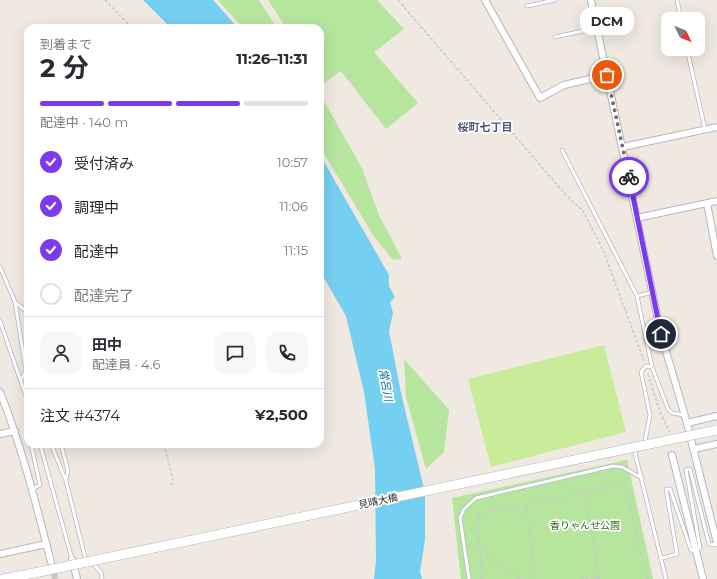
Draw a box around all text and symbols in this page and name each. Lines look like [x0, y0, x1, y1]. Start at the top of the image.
callout: DCM [580, 7, 634, 35]
north arrow [661, 12, 705, 56]
map controls [661, 12, 705, 56]
text: DCM [591, 13, 623, 29]
text: 到着まで [40, 36, 92, 52]
text: 11:26–11:31 [236, 49, 308, 68]
text: 2 分 [40, 52, 89, 84]
pin [590, 58, 624, 92]
icon: bag [596, 64, 618, 86]
text: 配達中 · 140 m [40, 114, 128, 130]
district label: 桜町七丁目 [458, 120, 513, 134]
icon: check [40, 151, 62, 173]
text: 受付済み [74, 154, 134, 173]
text: 10:57 [277, 154, 308, 170]
courier [609, 157, 649, 197]
icon: bike [618, 166, 640, 188]
icon: check [40, 195, 62, 217]
text: 調理中 [74, 198, 119, 217]
text: 11:06 [279, 198, 308, 214]
icon: check [40, 239, 62, 261]
text: 配達中 [74, 242, 119, 261]
text: 11:15 [284, 242, 308, 258]
text: 配達完了 [74, 286, 134, 305]
pin [644, 317, 678, 351]
icon: home [650, 323, 672, 345]
button: person [40, 332, 82, 374]
button: chat [214, 332, 256, 374]
button: phone [266, 332, 308, 374]
text: 田中 [92, 335, 122, 354]
text: 配達員 · 4.6 [92, 356, 160, 372]
water label: 常呂川 [376, 367, 396, 404]
text: ¥2,500 [255, 405, 308, 424]
text: 注文 #4374 [40, 406, 120, 425]
street label: 見晴大橋 [357, 490, 399, 512]
park label: 香りゃんせ公園 [550, 519, 620, 532]

